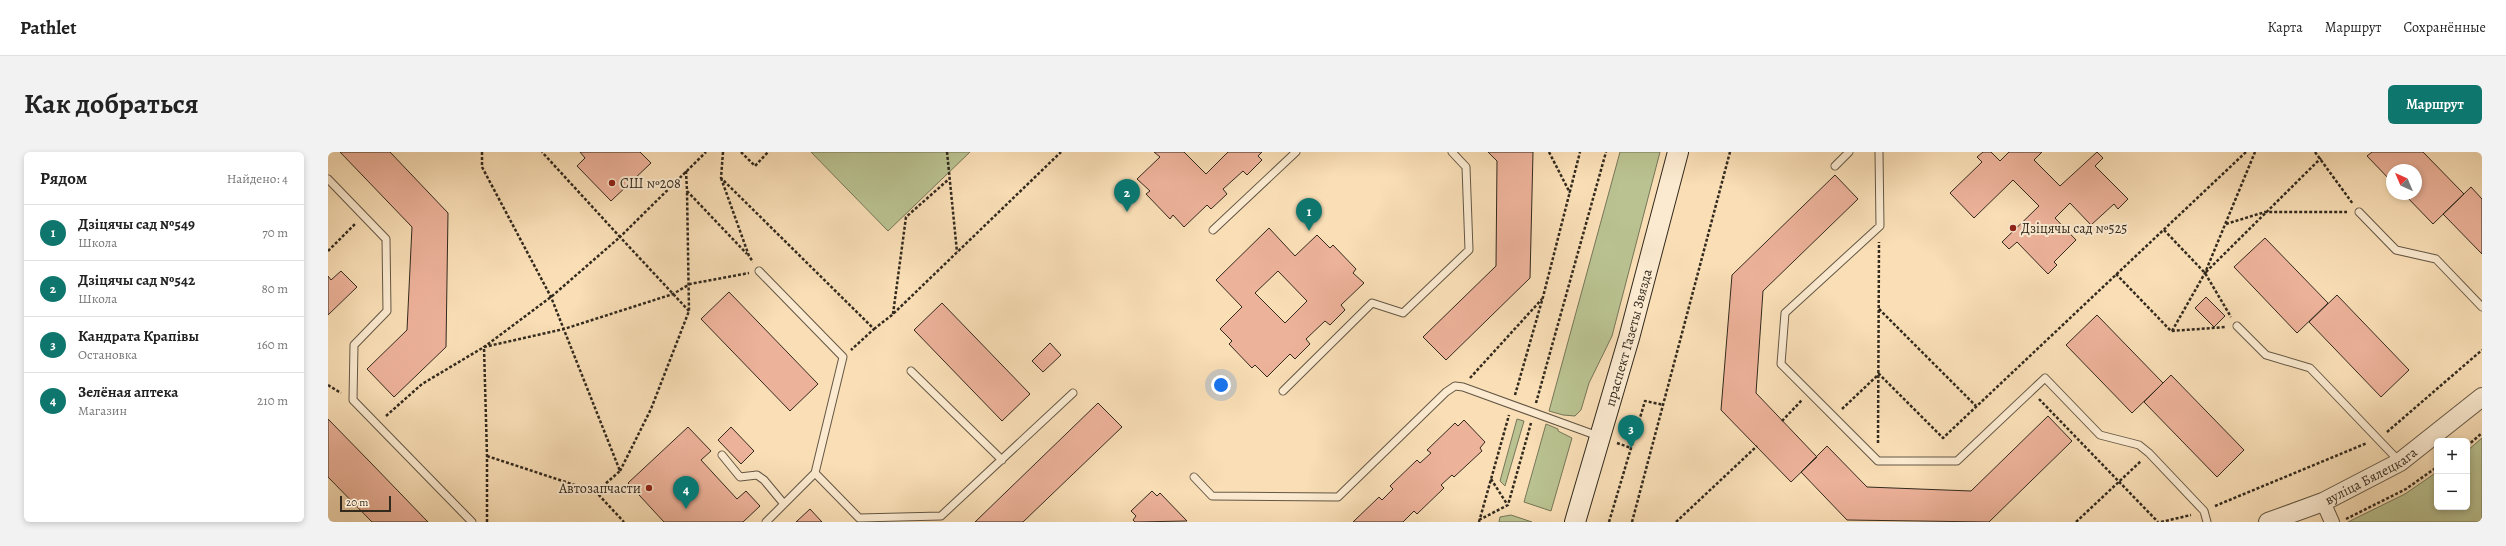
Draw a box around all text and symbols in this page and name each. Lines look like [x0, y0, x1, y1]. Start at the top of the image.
text: Pathlet [20, 15, 76, 41]
text: Карта [2268, 18, 2303, 37]
text: Маршрут [2325, 18, 2381, 37]
text: Сохранённые [2403, 18, 2486, 37]
text: Как добраться [24, 85, 199, 123]
button: Маршрут [2388, 85, 2482, 124]
north arrow [2386, 164, 2422, 200]
text: Рядом [40, 167, 87, 190]
text: Найдено: 4 [227, 170, 288, 187]
place label: СШ №208 [620, 174, 681, 193]
marker: СШ №208 [607, 178, 617, 188]
pin: 2 [1114, 179, 1140, 212]
pin: 1 [1296, 198, 1322, 231]
text: Дзіцячы сад №549 [78, 214, 195, 234]
place label: Дзіцячы сад №525 [2021, 219, 2127, 238]
marker: Дзіцячы сад №525 [2008, 223, 2018, 233]
text: 1 [51, 224, 55, 241]
text: 70 m [262, 224, 288, 241]
text: Школа [78, 234, 117, 251]
street label: праспект Газеты Звязда [1600, 266, 1657, 409]
text: Дзіцячы сад №542 [78, 270, 195, 290]
text: 2 [50, 280, 56, 297]
text: 80 m [261, 280, 288, 297]
text: Школа [78, 290, 117, 307]
text: Кандрата Крапівы [78, 326, 199, 346]
text: 3 [50, 336, 56, 353]
text: 160 m [257, 336, 288, 353]
text: Остановка [78, 346, 137, 363]
your location [1211, 375, 1231, 395]
text: Зелёная аптека [78, 382, 178, 402]
text: 4 [50, 392, 56, 409]
text: 210 m [257, 392, 288, 409]
text: Магазин [78, 402, 127, 419]
pin: 3 [1618, 415, 1644, 448]
map controls [2434, 438, 2470, 510]
button: + [2434, 438, 2470, 474]
street label: вуліца Бялецкага [2321, 443, 2422, 510]
button: − [2434, 474, 2470, 510]
pin: 4 [673, 476, 699, 509]
place label: Автозапчасти [558, 479, 641, 498]
marker: Автозапчасти [644, 483, 654, 493]
scale bar [340, 494, 391, 513]
text: 20 m [346, 495, 368, 510]

